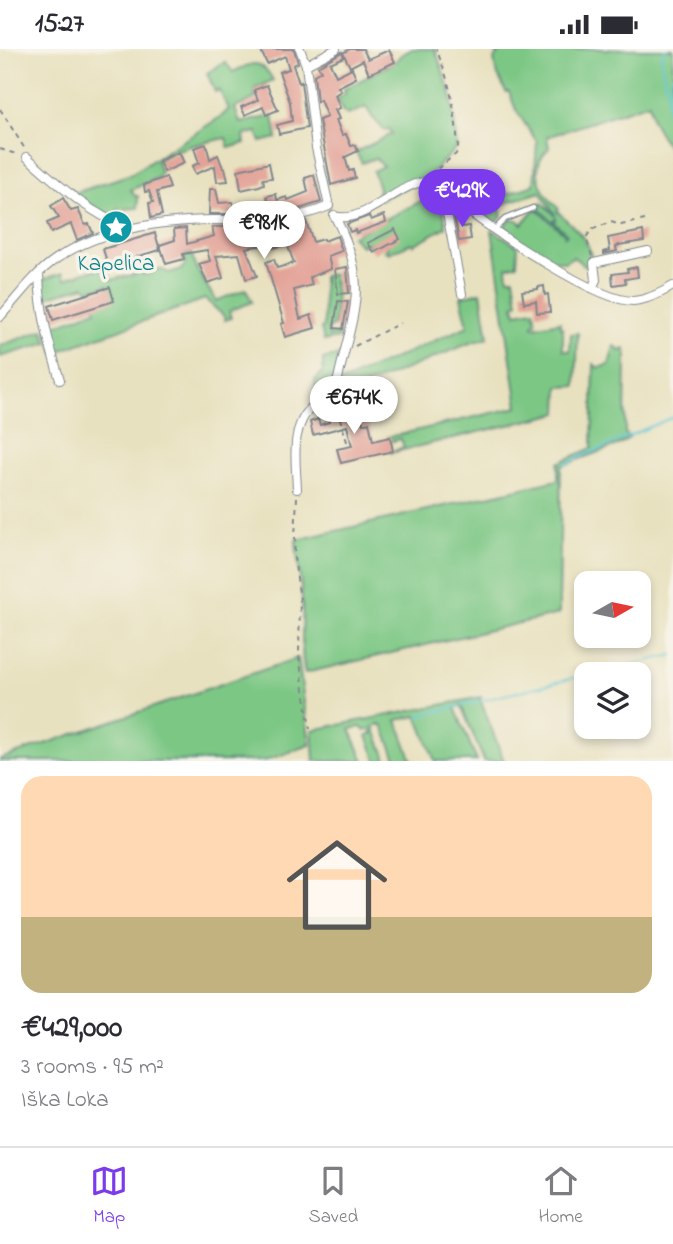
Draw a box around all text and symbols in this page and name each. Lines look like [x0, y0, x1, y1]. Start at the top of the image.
text: 15:27 [35, 6, 84, 44]
pin: €429K [413, 169, 511, 229]
text: €429K [434, 175, 490, 208]
pin: €981K [215, 201, 313, 261]
text: €981K [239, 207, 289, 240]
place icon: Kapelica [97, 208, 135, 246]
place label: Kapelica [77, 248, 155, 281]
pin: €674K [305, 377, 403, 436]
text: €674K [326, 382, 382, 415]
north arrow [574, 571, 651, 647]
map controls [574, 571, 651, 739]
button: layers [574, 662, 651, 739]
icon: home [274, 822, 400, 948]
text: €429,000 [21, 1007, 122, 1051]
text: 3 rooms · 95 m² [21, 1051, 164, 1084]
text: Iška Loka [21, 1084, 109, 1117]
tab: Map [90, 1162, 128, 1231]
tab: Saved [309, 1162, 358, 1231]
tab: Home [539, 1162, 583, 1231]

